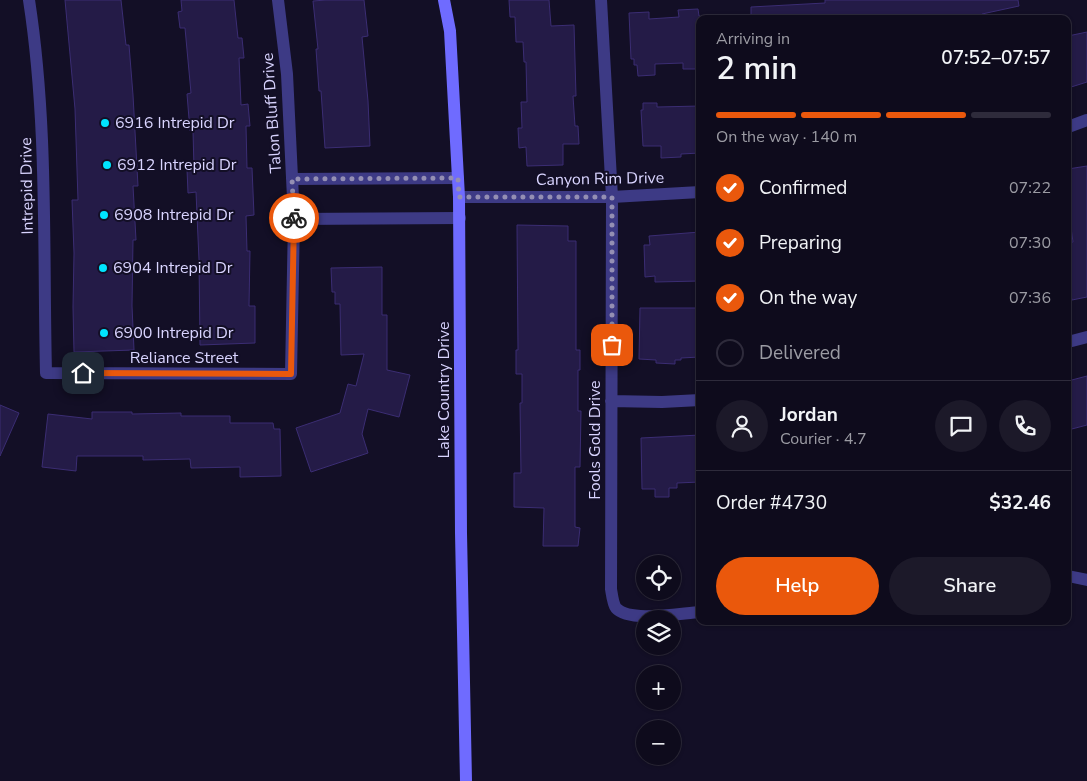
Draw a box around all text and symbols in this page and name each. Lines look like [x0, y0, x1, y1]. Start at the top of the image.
text: Arriving in [716, 28, 790, 50]
text: 07:52–07:57 [941, 45, 1051, 71]
text: 2 min [716, 47, 798, 90]
street label: Talon Bluff Drive [257, 52, 287, 174]
place label: 6916 Intrepid Dr [115, 112, 235, 134]
marker: 6916 Intrepid Dr [99, 117, 111, 129]
text: On the way · 140 m [716, 126, 857, 148]
street label: Intrepid Drive [15, 137, 39, 235]
place label: 6912 Intrepid Dr [117, 154, 237, 176]
marker: 6912 Intrepid Dr [101, 159, 113, 171]
street label: Canyon Rim Drive [536, 167, 664, 191]
icon: check [716, 174, 744, 202]
text: Confirmed [759, 175, 847, 201]
text: 07:22 [1009, 177, 1051, 199]
courier [269, 193, 319, 243]
place label: 6908 Intrepid Dr [114, 204, 234, 226]
icon: bike [280, 204, 308, 232]
marker: 6908 Intrepid Dr [98, 209, 110, 221]
icon: check [716, 229, 744, 257]
text: Preparing [759, 230, 842, 256]
text: 07:30 [1009, 232, 1051, 254]
place label: 6904 Intrepid Dr [113, 257, 233, 279]
marker: 6904 Intrepid Dr [97, 262, 109, 274]
icon: check [716, 284, 744, 312]
text: On the way [759, 285, 857, 311]
text: 07:36 [1009, 287, 1051, 309]
place label: 6900 Intrepid Dr [114, 322, 234, 344]
street label: Lake Country Drive [433, 322, 455, 458]
pin [591, 324, 633, 366]
marker: 6900 Intrepid Dr [98, 327, 110, 339]
icon: bag [598, 331, 626, 359]
text: Delivered [759, 340, 841, 366]
street label: Reliance Street [130, 347, 239, 369]
pin [62, 352, 104, 394]
icon: home [69, 359, 97, 387]
street label: Fools Gold Drive [584, 380, 606, 500]
button: person [716, 400, 768, 452]
button: chat [935, 400, 987, 452]
button: phone [999, 400, 1051, 452]
text: Jordan [780, 402, 838, 428]
text: Courier · 4.7 [780, 428, 866, 450]
text: Order #4730 [716, 490, 827, 516]
text: $32.46 [989, 490, 1051, 516]
map controls [636, 555, 681, 765]
button: locate [636, 555, 681, 600]
button: Help [716, 557, 879, 615]
button: Share [889, 557, 1051, 615]
button: layers [636, 610, 681, 655]
button: + [636, 665, 681, 710]
button: − [636, 720, 681, 765]

